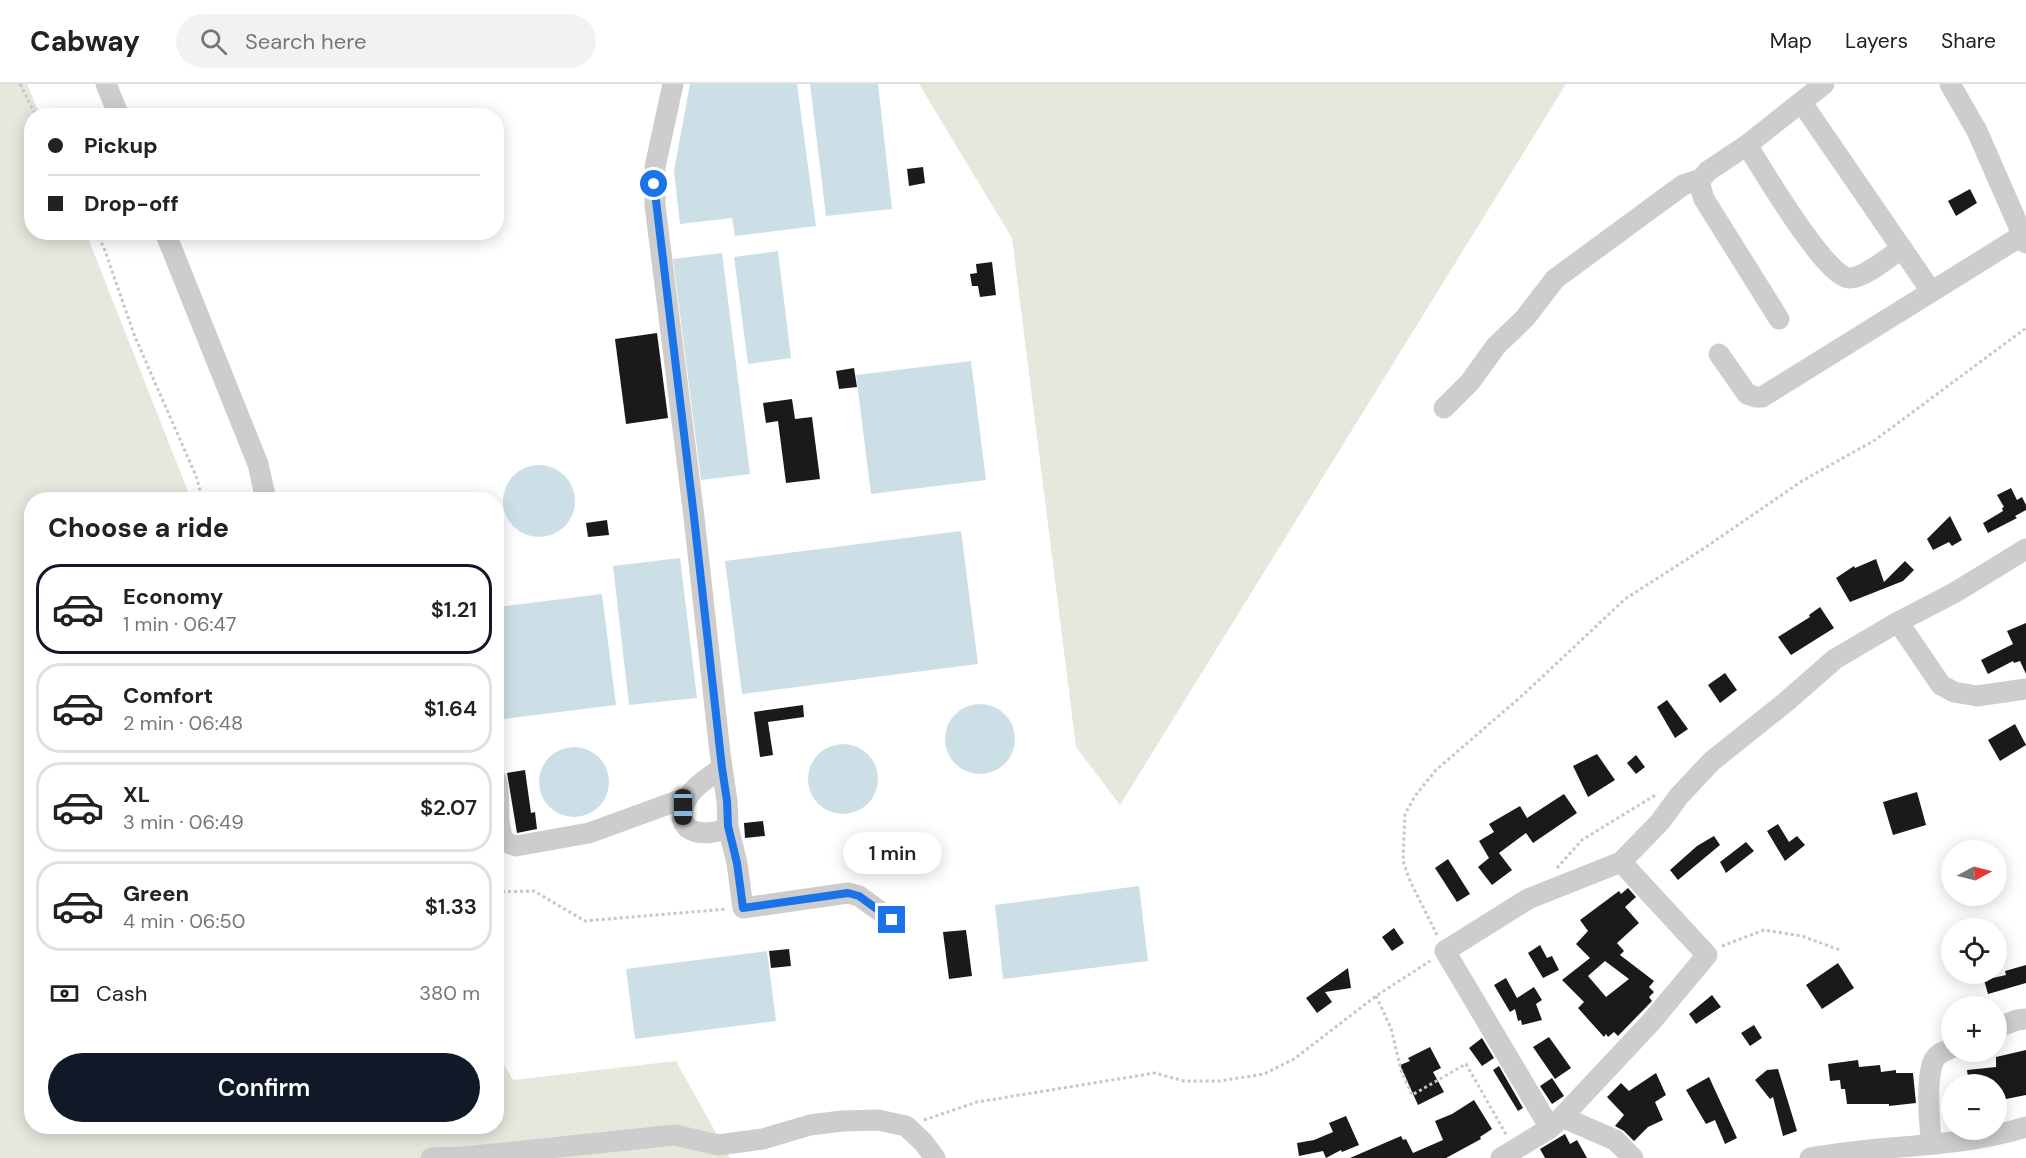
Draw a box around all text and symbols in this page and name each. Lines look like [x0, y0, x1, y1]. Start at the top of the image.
search box [176, 14, 596, 68]
text: Cabway [30, 23, 140, 60]
icon: search [197, 25, 230, 58]
text: Search here [245, 27, 366, 56]
text: Map [1770, 27, 1812, 55]
text: Layers [1845, 27, 1908, 55]
text: Share [1941, 27, 1996, 55]
text: Pickup [84, 131, 158, 160]
route start [640, 170, 667, 197]
text: Drop-off [84, 189, 179, 218]
text: Choose a ride [48, 510, 229, 545]
icon: car [51, 582, 105, 636]
text: Economy [123, 582, 223, 611]
text: $1.21 [431, 595, 477, 624]
text: 1 min · 06:47 [123, 611, 236, 637]
icon: car [51, 681, 105, 735]
text: Comfort [123, 681, 213, 710]
text: $1.64 [424, 694, 477, 723]
text: 2 min · 06:48 [123, 710, 243, 736]
icon: car [51, 780, 105, 834]
text: XL [123, 780, 150, 809]
car [674, 789, 692, 825]
text: $2.07 [420, 793, 477, 822]
text: 3 min · 06:49 [123, 809, 244, 835]
callout: 1 min [842, 833, 942, 875]
text: 1 min [869, 840, 916, 866]
north arrow [1941, 840, 2007, 906]
map controls [1941, 840, 2007, 1140]
icon: car [51, 879, 105, 933]
text: Green [123, 879, 189, 908]
text: $1.33 [425, 892, 477, 921]
route end [878, 906, 905, 933]
text: 4 min · 06:50 [123, 908, 245, 934]
button: locate [1941, 918, 2007, 984]
icon: cash [48, 977, 81, 1010]
text: Cash [96, 979, 147, 1008]
text: 380 m [419, 980, 480, 1006]
button: + [1941, 996, 2007, 1062]
button: Confirm [48, 1053, 480, 1122]
button: − [1941, 1074, 2007, 1140]

